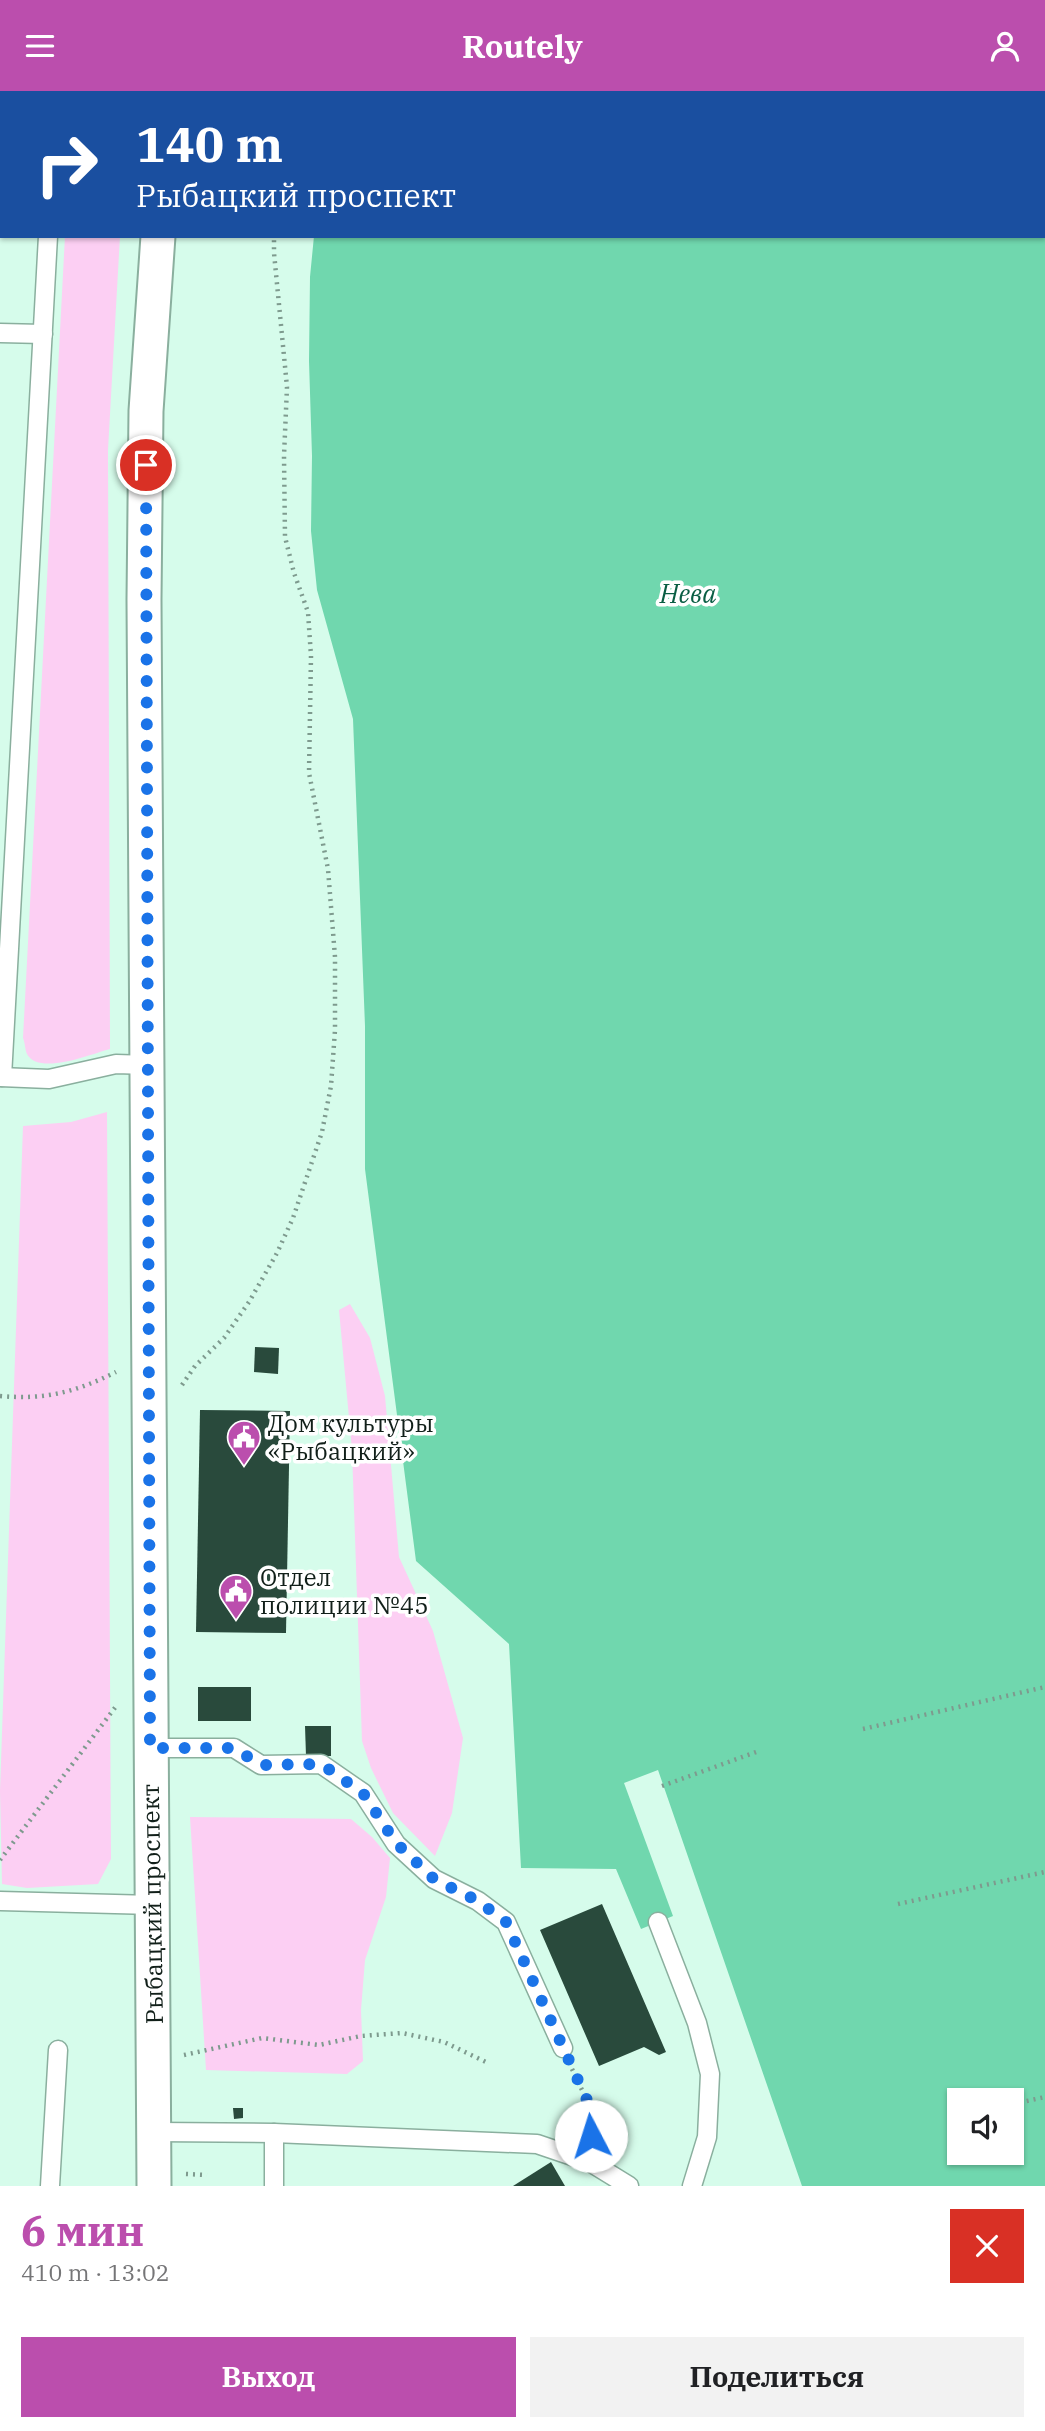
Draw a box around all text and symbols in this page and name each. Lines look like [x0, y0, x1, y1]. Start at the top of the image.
text: Routely [462, 25, 583, 67]
icon: menu [21, 27, 59, 65]
icon: person [986, 27, 1024, 65]
text: 140 m [136, 112, 283, 175]
icon: right [21, 119, 112, 210]
text: Рыбацкий проспект [136, 174, 456, 216]
pin [116, 435, 176, 495]
icon: arrive [127, 446, 165, 484]
water label: Нева [659, 576, 716, 610]
place label: Дом культуры «Рыбацкий» [268, 1407, 434, 1467]
public building icon: Дом культуры «Рыбацкий» [225, 1418, 263, 1467]
place label: Отдел полиции №45 [260, 1561, 429, 1621]
public building icon: Отдел полиции №45 [217, 1572, 255, 1621]
street label: Рыбацкий проспект [134, 1784, 170, 2024]
map controls [947, 2088, 1024, 2165]
button: sound [947, 2088, 1024, 2165]
position arrow [554, 2099, 628, 2173]
text: 6 мин [21, 2203, 144, 2258]
button: close [950, 2209, 1024, 2283]
text: 410 m · 13:02 [21, 2257, 170, 2287]
button: Выход [21, 2337, 516, 2417]
button: Поделиться [530, 2337, 1024, 2417]

